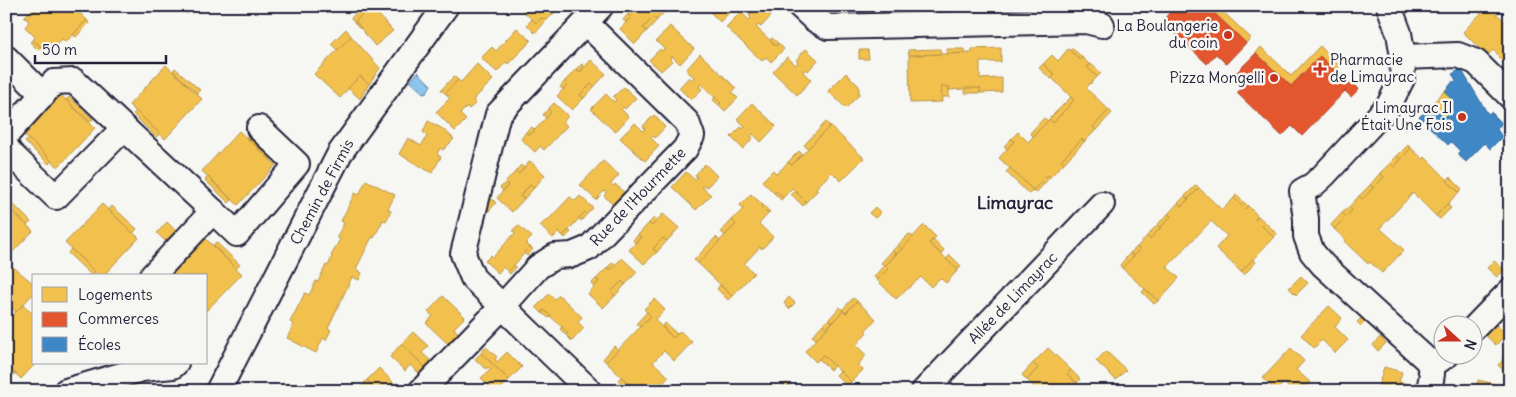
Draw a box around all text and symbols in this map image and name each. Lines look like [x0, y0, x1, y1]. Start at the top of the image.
place label: La Boulangerie du coin [1116, 16, 1218, 52]
marker: La Boulangerie du coin [1222, 29, 1234, 41]
scale bar [35, 32, 166, 64]
text: 50 m [42, 40, 77, 59]
place label: Pharmacie de Limayrac [1330, 50, 1415, 86]
marker: Pharmacie de Limayrac [1314, 63, 1326, 75]
place label: Pizza Mongelli [1170, 68, 1264, 87]
marker: Pizza Mongelli [1268, 72, 1280, 84]
place label: Limayrac Il Était Une Fois [1361, 98, 1452, 134]
marker: Limayrac Il Était Une Fois [1456, 111, 1468, 123]
street label: Chemin de Firmis [286, 135, 358, 248]
street label: Rue de l'Hourmette [586, 143, 690, 250]
district label: Limayrac [977, 191, 1053, 214]
street label: Allée de Limayrac [964, 248, 1061, 348]
legend [32, 274, 208, 364]
text: Logements [78, 285, 153, 304]
text: Commerces [78, 309, 159, 328]
north arrow [1434, 314, 1484, 364]
text: Écoles [78, 335, 121, 354]
text: N [1460, 337, 1480, 352]

